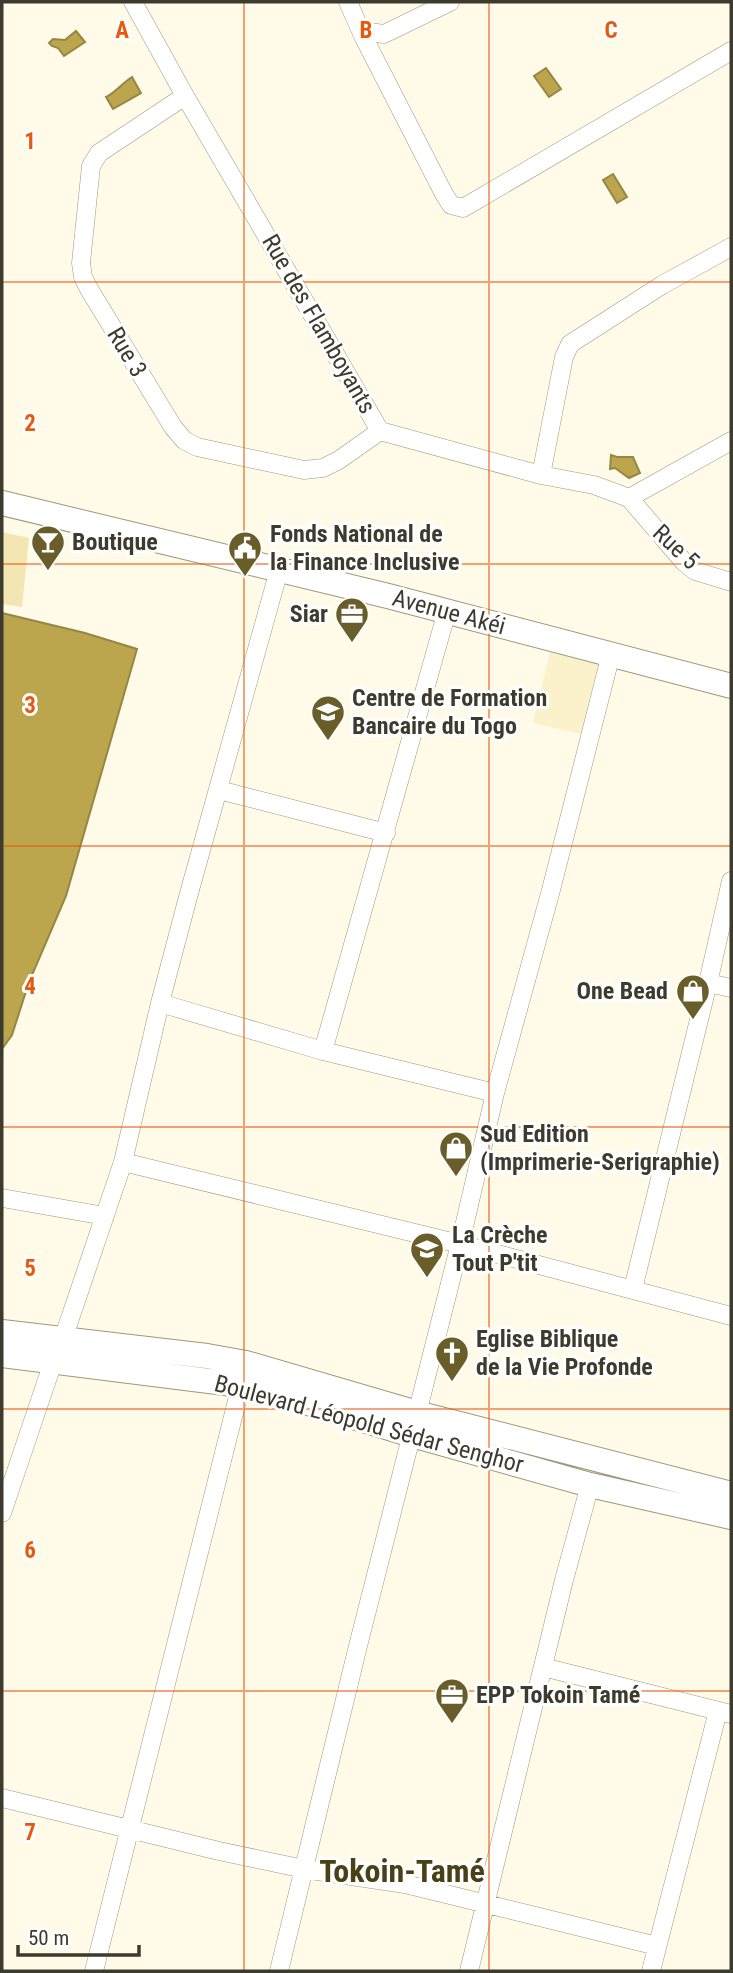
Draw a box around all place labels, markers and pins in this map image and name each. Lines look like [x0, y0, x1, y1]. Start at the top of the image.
place label: Fonds National de la Finance Inclusive [270, 520, 460, 576]
bar icon: Boutique [29, 523, 67, 572]
place label: Boutique [72, 528, 158, 556]
public building icon: Fonds National de la Finance Inclusive [226, 529, 264, 578]
office icon: Siar [333, 595, 371, 644]
place label: Siar [290, 600, 328, 628]
place label: Centre de Formation Bancaire du Togo [352, 684, 547, 740]
school or university icon: Centre de Formation Bancaire du Togo [309, 693, 347, 742]
shop icon: One Bead [674, 972, 712, 1021]
place label: One Bead [577, 977, 668, 1005]
place label: Sud Edition (Imprimerie-Serigraphie) [480, 1120, 720, 1176]
shop icon: Sud Edition (Imprimerie-Serigraphie) [437, 1129, 475, 1178]
place label: La Crèche Tout P'tit [452, 1221, 548, 1277]
school or university icon: La Crèche Tout P'tit [408, 1230, 446, 1279]
place label: Eglise Biblique de la Vie Profonde [476, 1325, 653, 1381]
church icon: Eglise Biblique de la Vie Profonde [433, 1334, 471, 1383]
office icon: EPP Tokoin Tamé [433, 1676, 471, 1725]
place label: EPP Tokoin Tamé [476, 1681, 640, 1709]

